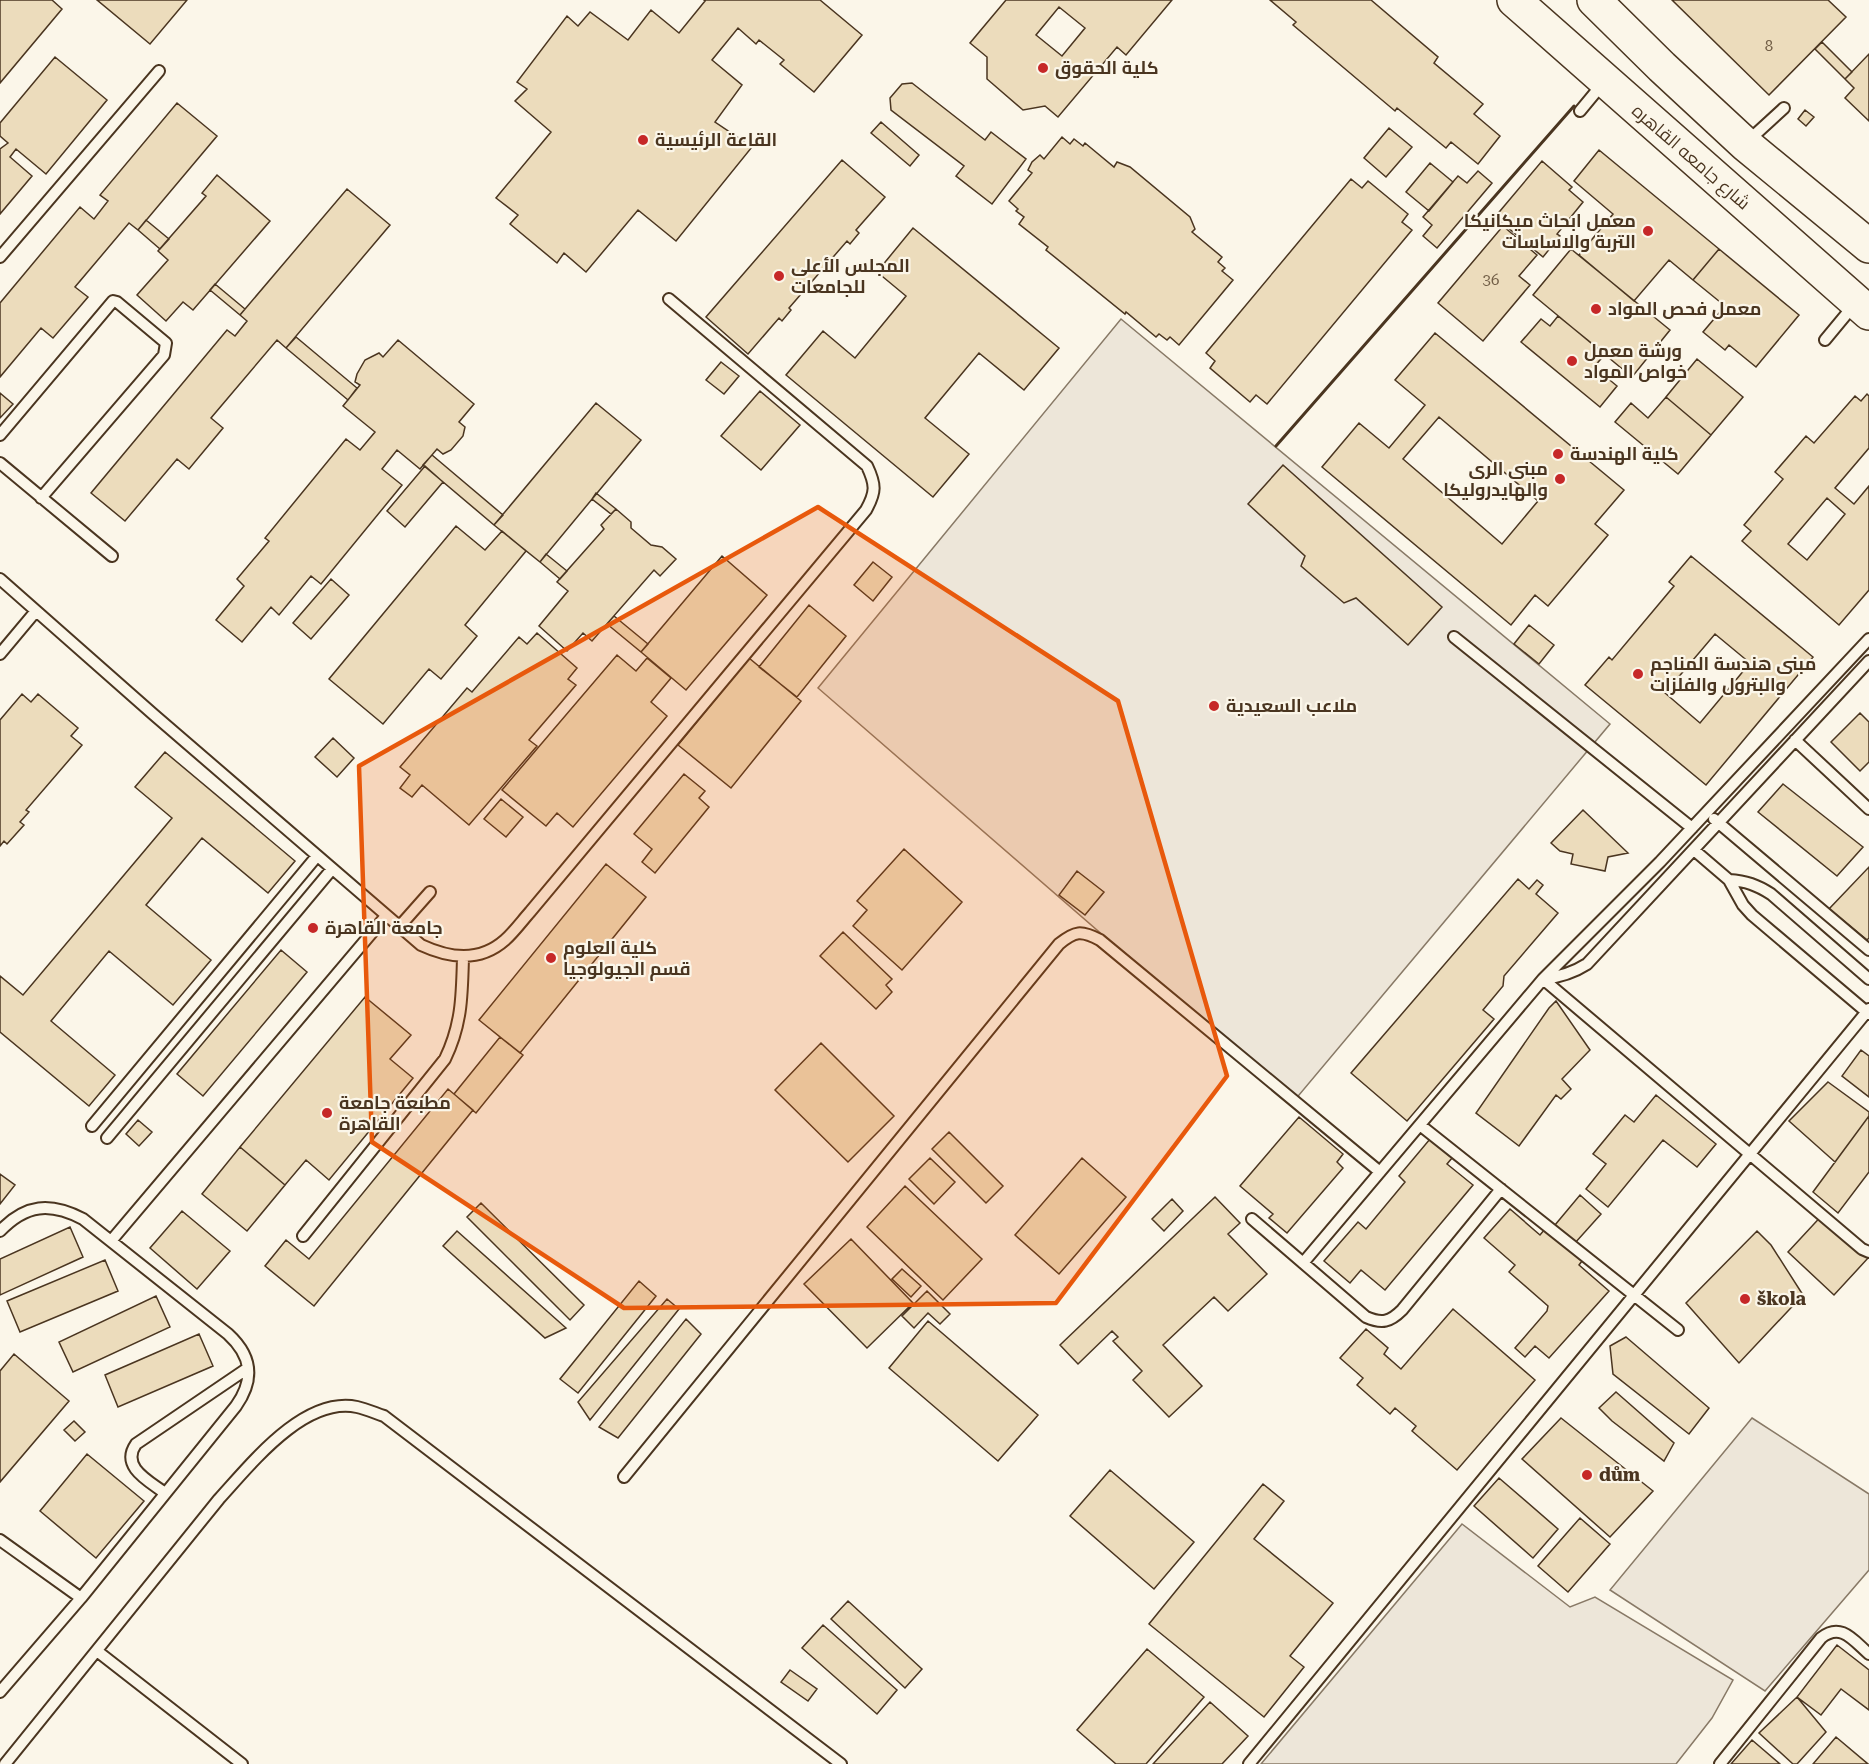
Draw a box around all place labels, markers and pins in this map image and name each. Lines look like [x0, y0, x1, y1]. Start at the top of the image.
place label: كلية الحقوق [1055, 57, 1159, 79]
marker: كلية الحقوق [1036, 61, 1050, 75]
place label: القاعة الرئيسية [655, 129, 777, 151]
marker: القاعة الرئيسية [636, 133, 650, 147]
place label: معمل ابحاث ميكانيكا التربة والاساسات [1464, 210, 1636, 253]
marker: معمل ابحاث ميكانيكا التربة والاساسات [1641, 224, 1655, 238]
place label: المجلس الأعلى للجامعات [791, 255, 910, 297]
marker: المجلس الأعلى للجامعات [772, 269, 786, 283]
place label: معمل فحص المواد [1608, 298, 1762, 320]
marker: معمل فحص المواد [1589, 302, 1603, 316]
place label: ورشة معمل خواص المواد [1584, 340, 1687, 383]
marker: ورشة معمل خواص المواد [1565, 354, 1579, 368]
place label: كلية الهندسة [1570, 443, 1679, 465]
marker: كلية الهندسة [1551, 447, 1565, 461]
place label: مبنى الرى والهايدروليكا [1443, 458, 1548, 501]
marker: مبنى الرى والهايدروليكا [1553, 472, 1567, 486]
place label: مبنى هندسة المناجم والبترول والفلزات [1650, 653, 1816, 696]
marker: مبنى هندسة المناجم والبترول والفلزات [1631, 667, 1645, 681]
place label: ملاعب السعيدية [1226, 695, 1357, 716]
marker: ملاعب السعيدية [1207, 699, 1221, 713]
place label: جامعة القاهرة [325, 917, 443, 939]
marker: جامعة القاهرة [306, 921, 320, 935]
place label: كلية العلوم قسم الجيولوجيا [563, 937, 691, 981]
marker: كلية العلوم قسم الجيولوجيا [544, 951, 558, 965]
place label: مطبعة جامعة القاهرة [339, 1092, 451, 1135]
marker: مطبعة جامعة القاهرة [320, 1106, 334, 1120]
place label: škola [1757, 1288, 1807, 1309]
marker: škola [1738, 1292, 1752, 1306]
place label: dům [1599, 1464, 1641, 1485]
marker: dům [1580, 1468, 1594, 1482]

